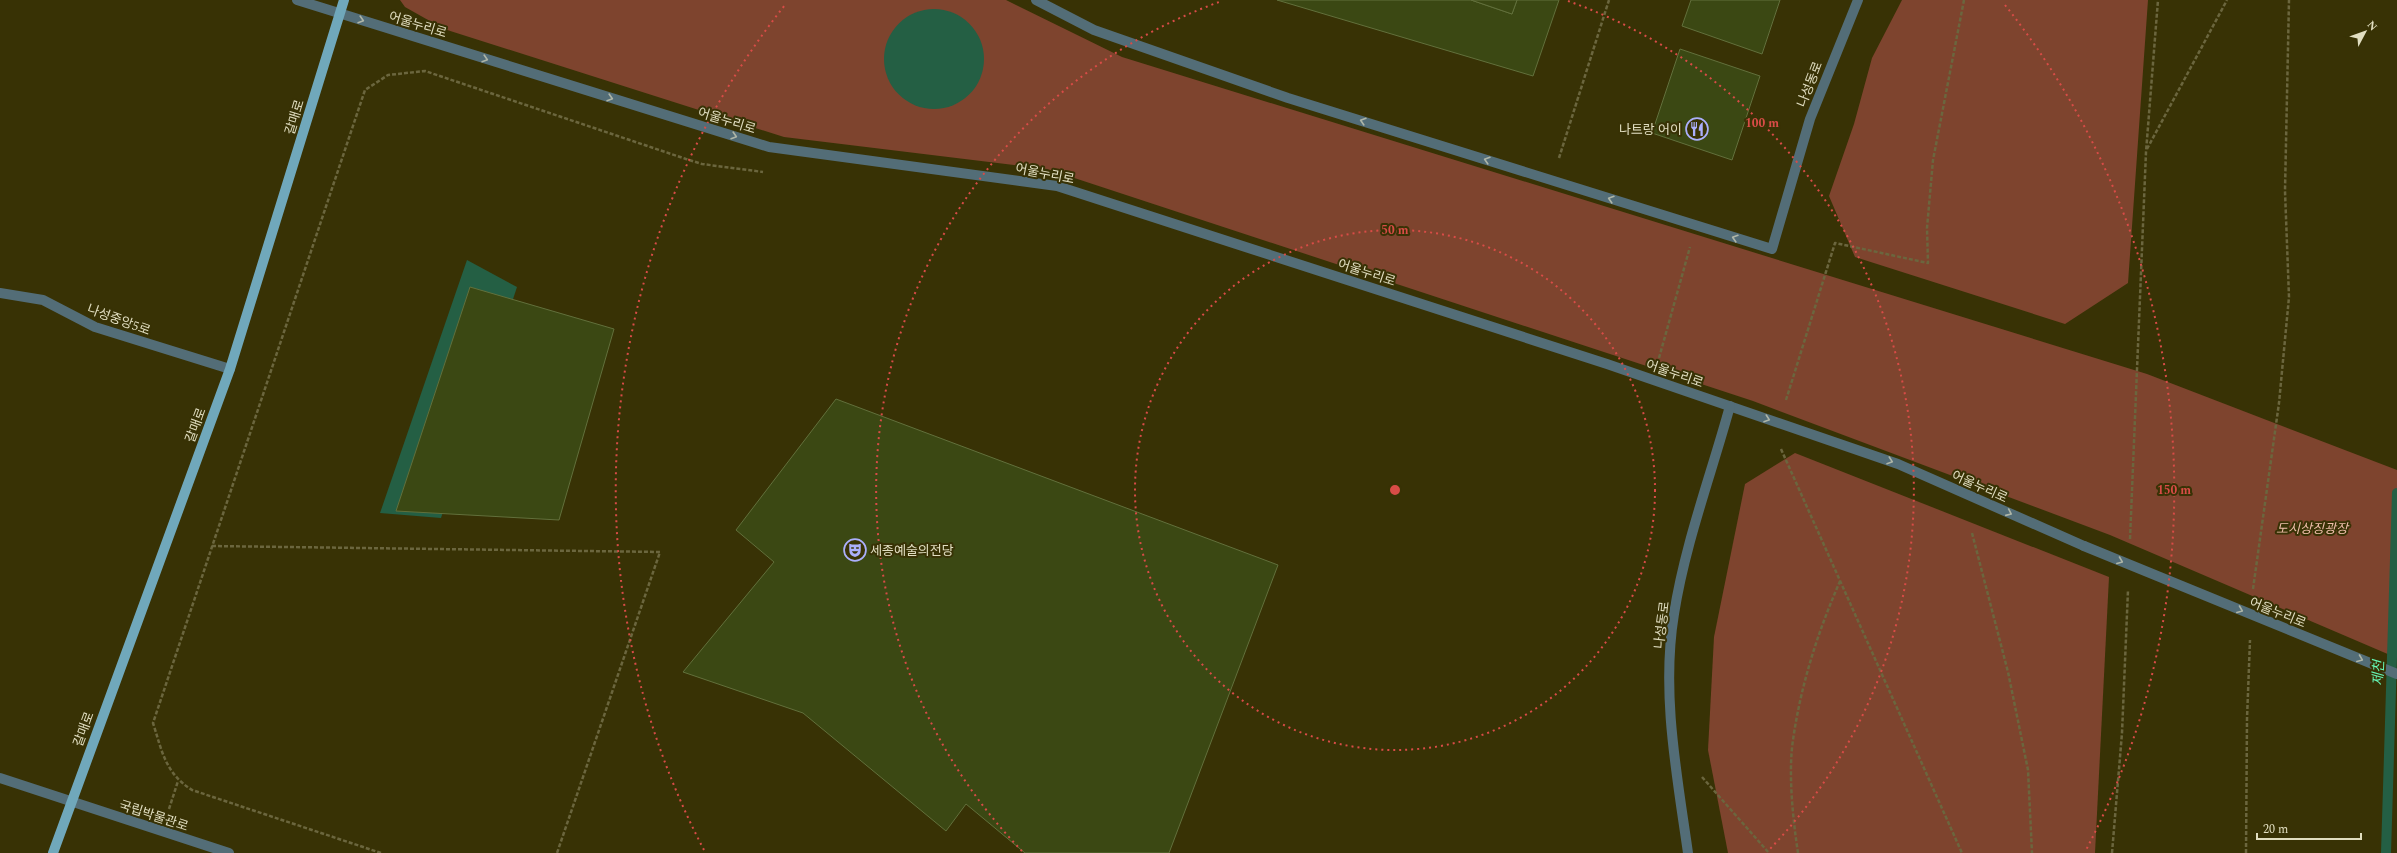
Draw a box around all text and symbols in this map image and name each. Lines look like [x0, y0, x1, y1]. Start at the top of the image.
street label: 어울누리로 [386, 7, 449, 43]
north arrow [2345, 12, 2385, 52]
one-way arrow [358, 15, 365, 24]
text: N [2363, 17, 2382, 35]
one-way arrow [482, 54, 489, 63]
street label: 나성동로 [1792, 58, 1828, 110]
one-way arrow [606, 93, 613, 101]
street label: 갈매로 [280, 97, 310, 137]
street label: 어울누리로 [695, 103, 758, 139]
text: 100 m [1745, 114, 1779, 133]
restaurant icon: 나트랑 어이 [1684, 116, 1710, 142]
one-way arrow [1360, 117, 1367, 126]
place label: 나트랑 어이 [1619, 120, 1682, 140]
one-way arrow [730, 131, 737, 140]
one-way arrow [1484, 156, 1491, 165]
street label: 어울누리로 [1014, 158, 1076, 190]
one-way arrow [1608, 195, 1615, 204]
text: 50 m [1381, 221, 1409, 240]
one-way arrow [1732, 234, 1739, 242]
street label: 어울누리로 [1335, 254, 1398, 292]
street label: 나성중앙5로 [84, 299, 153, 341]
street label: 어울누리로 [1643, 355, 1706, 393]
street label: 갈매로 [180, 405, 211, 446]
one-way arrow [1763, 414, 1770, 422]
one-way arrow [1886, 456, 1893, 465]
street label: 어울누리로 [1948, 466, 2011, 508]
text: 150 m [2157, 481, 2191, 500]
centre of rings [1388, 483, 1402, 497]
one-way arrow [2005, 508, 2012, 516]
park label: 도시상징광장 [2276, 519, 2350, 539]
theatre icon: 세종예술의전당 [842, 537, 868, 563]
place label: 세종예술의전당 [870, 541, 954, 561]
one-way arrow [2115, 556, 2123, 564]
street label: 어울누리로 [2246, 592, 2309, 633]
street label: 나성동로 [1649, 600, 1675, 650]
one-way arrow [2237, 606, 2244, 614]
one-way arrow [2357, 655, 2364, 663]
water label: 제천 [2368, 659, 2389, 686]
street label: 갈매로 [68, 709, 99, 750]
street label: 국립박물관로 [116, 795, 191, 837]
scale bar [2257, 815, 2361, 841]
text: 20 m [2263, 820, 2288, 839]

